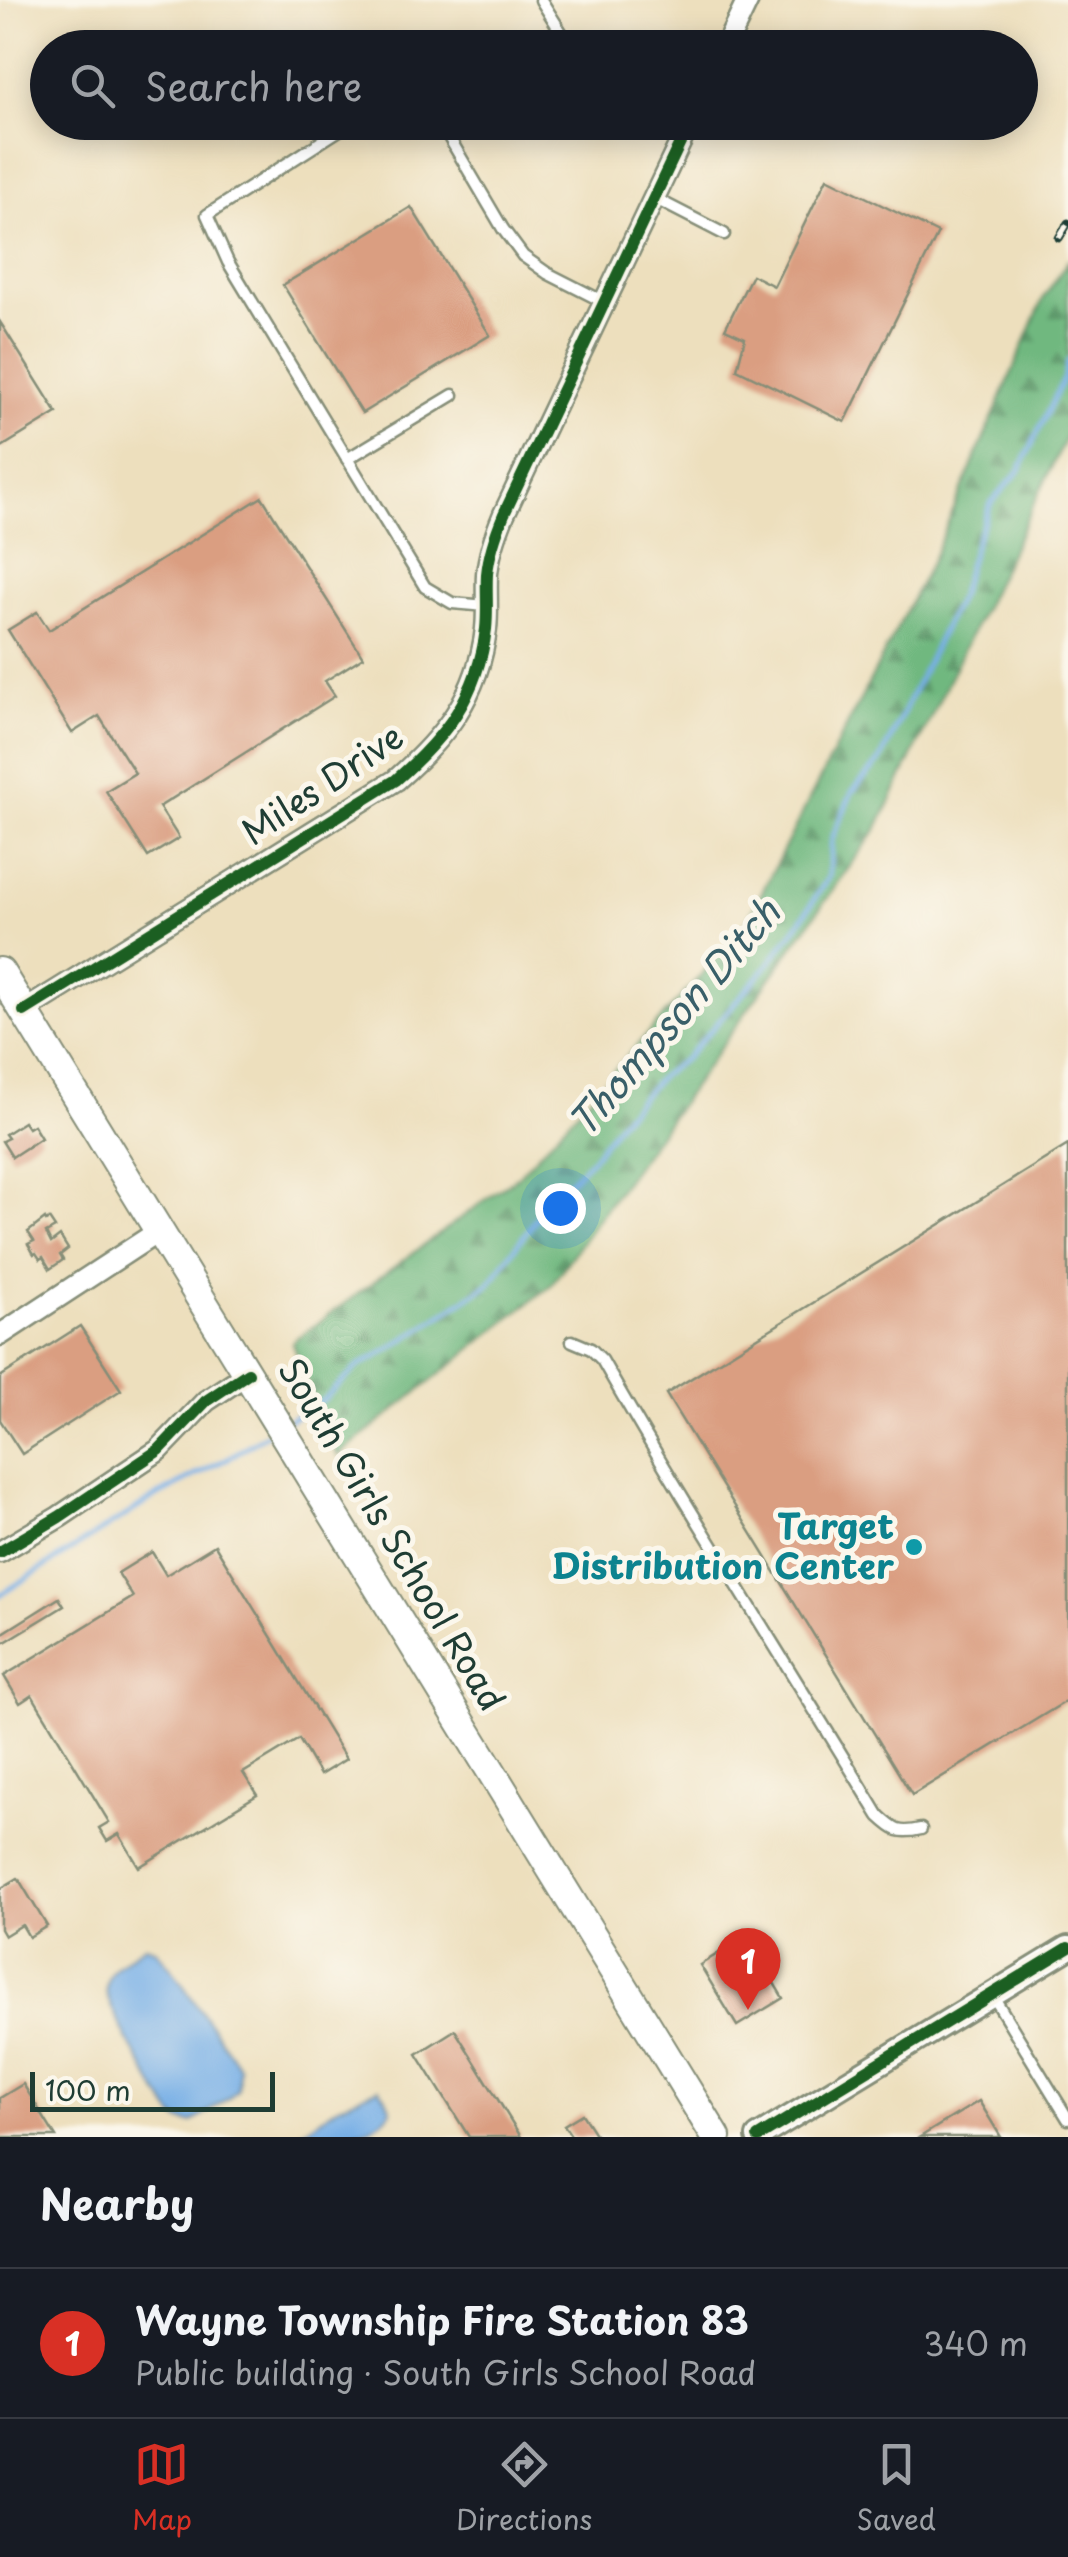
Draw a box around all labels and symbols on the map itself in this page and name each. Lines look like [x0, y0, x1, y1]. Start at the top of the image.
street label: Miles Drive [230, 709, 413, 857]
water label: Thompson Ditch [554, 885, 793, 1148]
your location [535, 1183, 586, 1234]
street label: South Girls School Road [267, 1347, 520, 1720]
place label: Target Distribution Center [551, 1498, 894, 1591]
marker: Target Distribution Center [903, 1536, 925, 1558]
pin: 1 [716, 1928, 780, 2010]
scale bar [30, 2067, 275, 2112]

